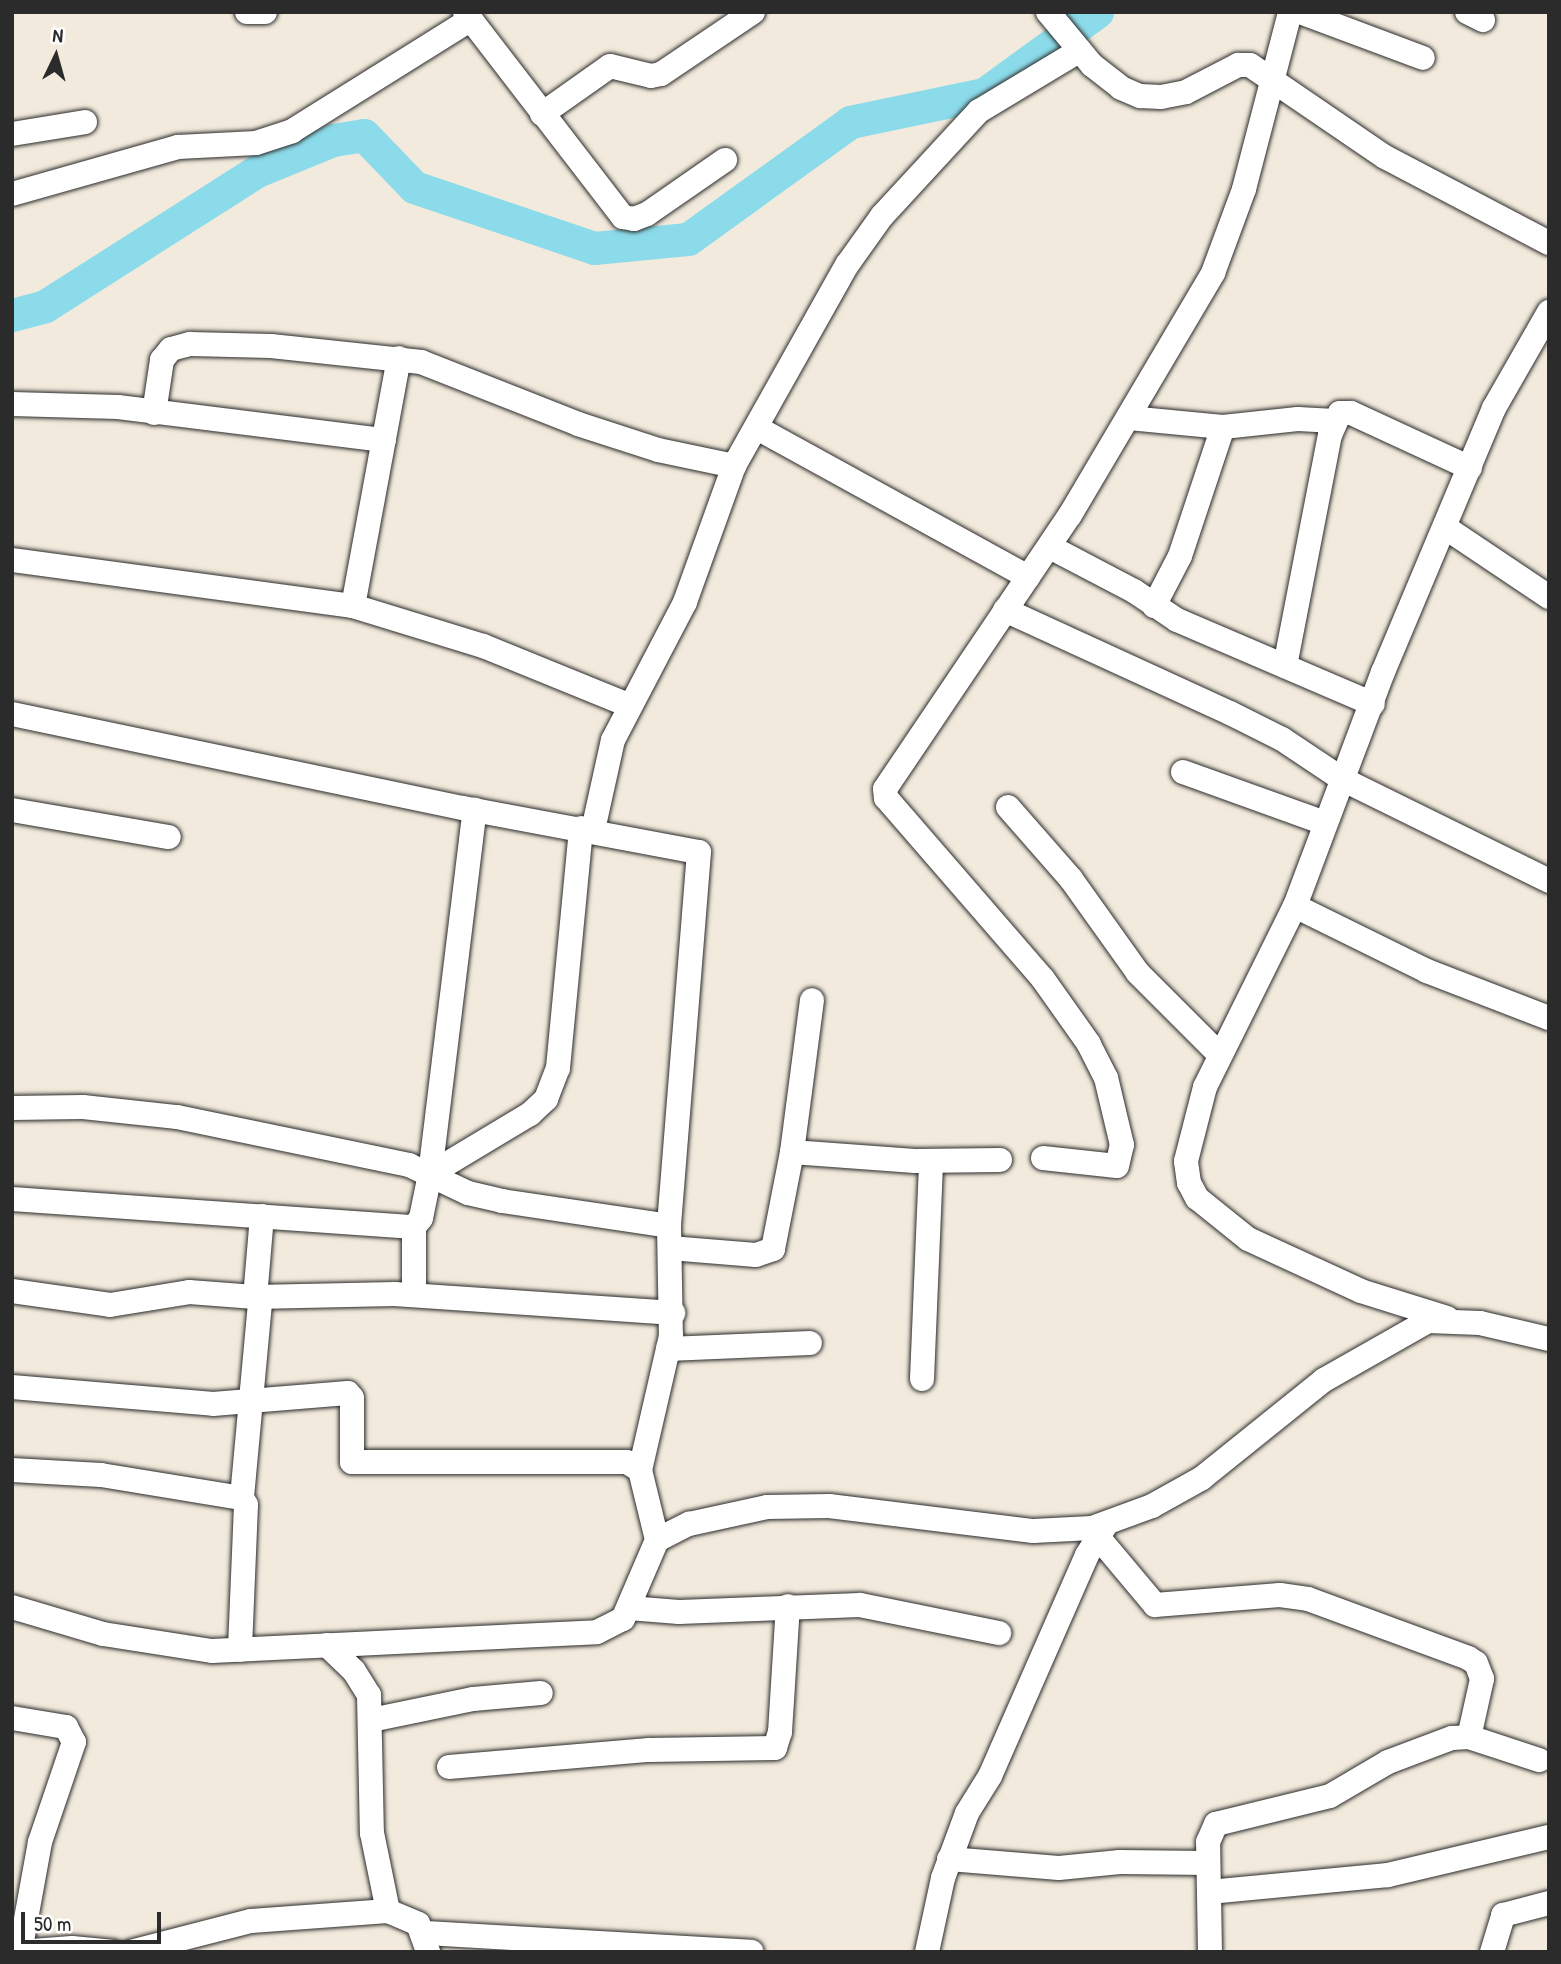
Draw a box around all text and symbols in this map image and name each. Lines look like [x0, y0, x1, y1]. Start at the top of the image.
north arrow [21, 21, 91, 91]
text: N [52, 22, 64, 48]
scale bar [24, 1898, 164, 1942]
text: 50 m [34, 1909, 71, 1938]

